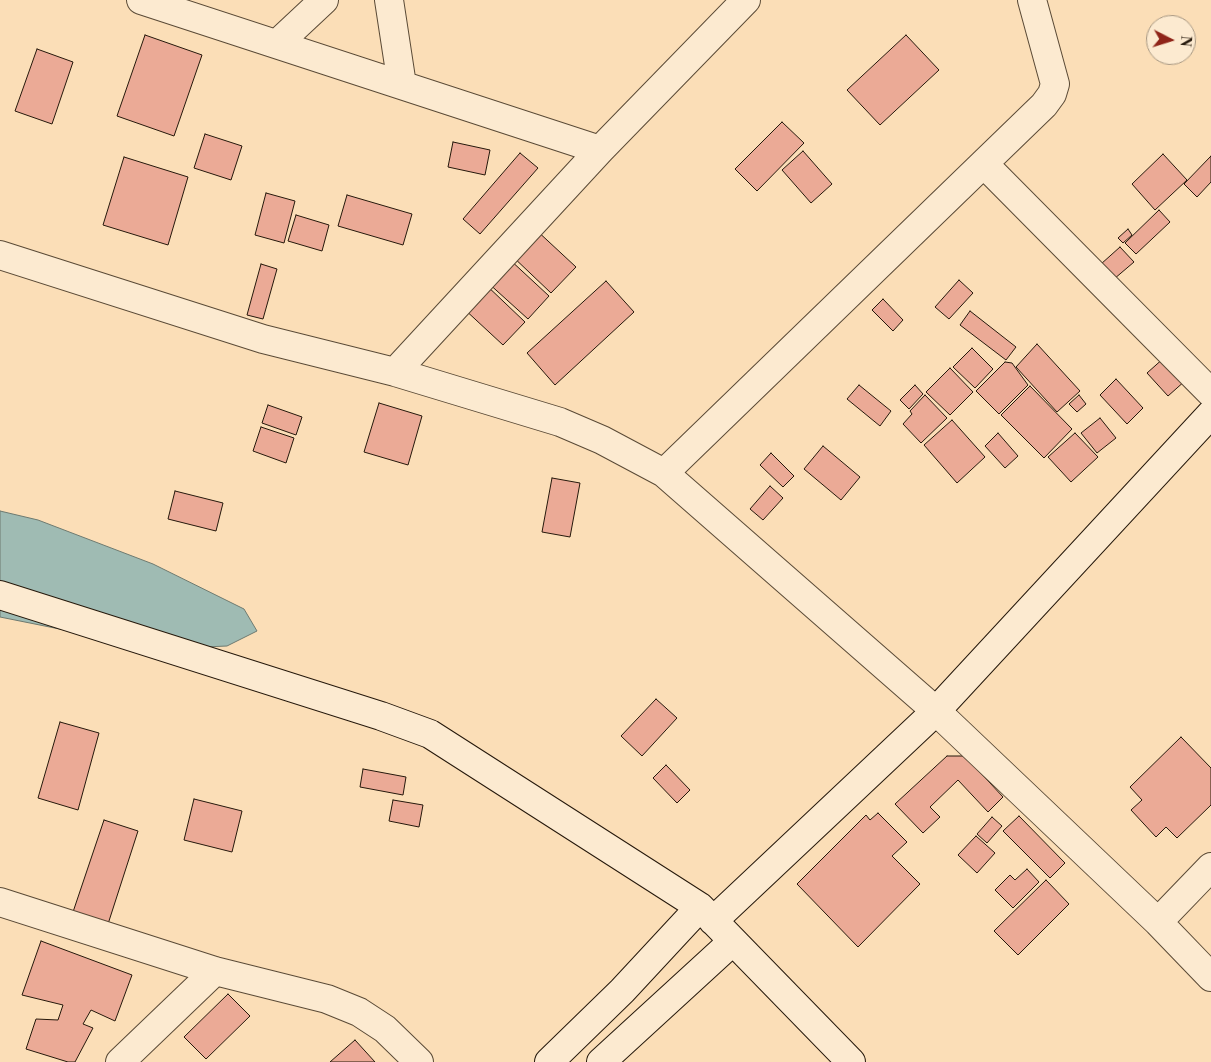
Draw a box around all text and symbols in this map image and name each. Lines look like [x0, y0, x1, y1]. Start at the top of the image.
north arrow [1146, 15, 1196, 65]
text: N [1175, 35, 1194, 48]

